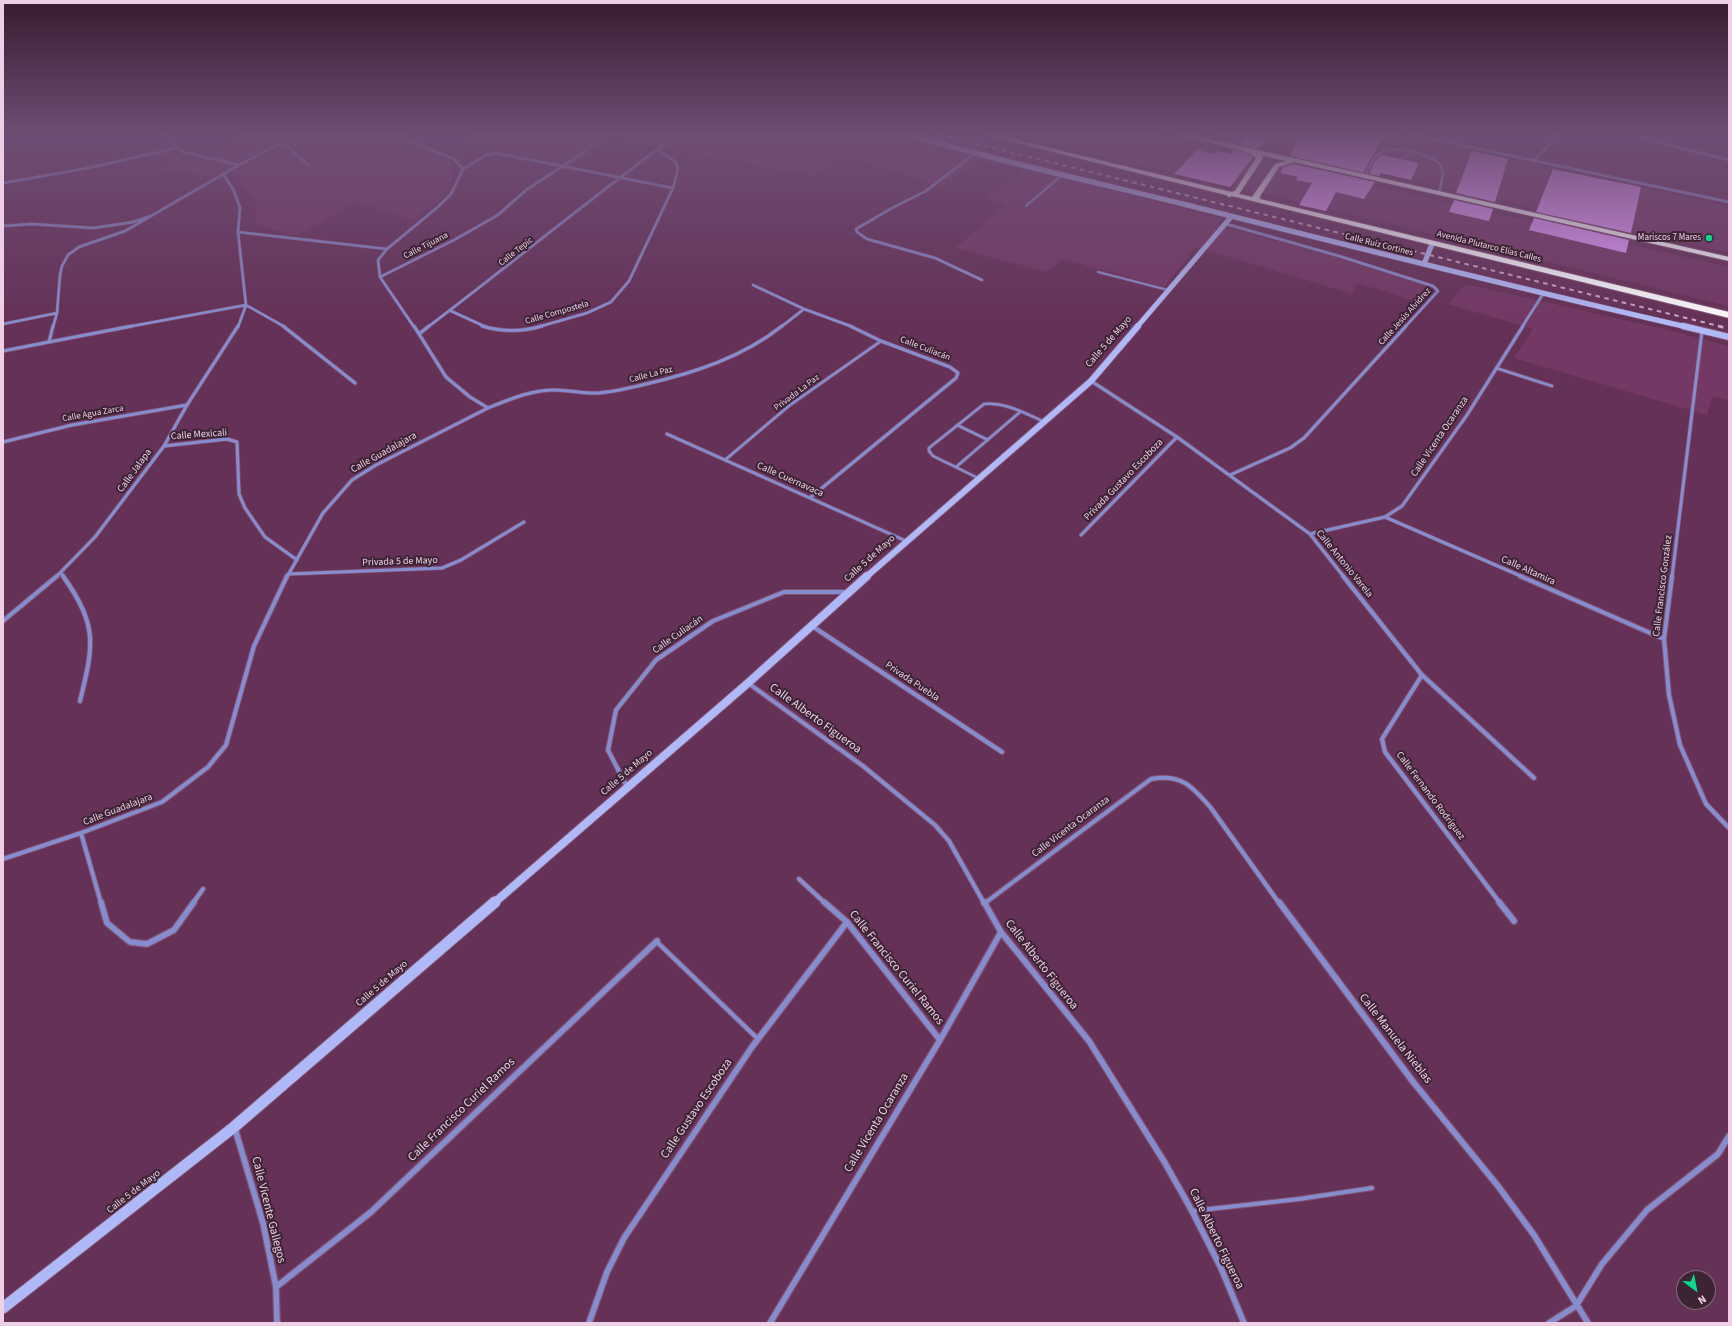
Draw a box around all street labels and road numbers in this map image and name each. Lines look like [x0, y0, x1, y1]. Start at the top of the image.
street label: Avenida Plutarco Elías Calles [1436, 229, 1542, 265]
street label: Calle Tijuana [402, 230, 450, 262]
street label: Calle Ruíz Cortines [1344, 231, 1414, 259]
street label: Calle Tepic [497, 235, 535, 269]
street label: Calle Jesús Alvidrez [1376, 286, 1434, 348]
street label: Calle Compostela [524, 299, 590, 327]
street label: Calle 5 de Mayo [1083, 314, 1135, 370]
street label: Calle Culiacán [898, 334, 952, 364]
street label: Calle La Paz [628, 364, 674, 386]
street label: Privada La Paz [772, 372, 822, 414]
street label: Calle Vicenta Ocaranza [1409, 395, 1471, 479]
street label: Calle Agua Zarca [62, 403, 124, 425]
street label: Calle Mexicali [170, 427, 228, 443]
street label: Calle Guadalajara [349, 430, 419, 476]
street label: Privada Gustavo Escoboza [1082, 437, 1166, 523]
street label: Calle Jalapa [115, 447, 155, 495]
street label: Calle Cuernavaca [755, 460, 825, 500]
street label: Calle Antonio Varela [1313, 528, 1375, 600]
street label: Calle 5 de Mayo [842, 533, 898, 585]
street label: Calle Francisco González [1651, 535, 1675, 637]
street label: Calle Altamira [1499, 554, 1557, 588]
street label: Privada 5 de Mayo [362, 555, 438, 569]
street label: Calle Culiacán [650, 613, 706, 657]
street label: Privada Puebla [883, 659, 941, 705]
street label: Calle Alberto Figueroa [766, 681, 864, 757]
street label: Calle 5 de Mayo [599, 747, 655, 799]
street label: Calle Fernando Rodríguez [1393, 750, 1467, 842]
street label: Calle Guadalajara [82, 791, 154, 829]
street label: Calle Vicenta Ocaranza [1030, 794, 1112, 860]
street label: Calle Francisco Curiel Ramos [845, 908, 947, 1028]
street label: Calle Alberto Figueroa [1001, 917, 1081, 1013]
street label: Calle 5 de Mayo [354, 958, 410, 1010]
street label: Calle Manuela Nieblas [1355, 991, 1435, 1087]
street label: Calle Francisco Curiel Ramos [405, 1055, 519, 1165]
street label: Calle Gustavo Escoboza [658, 1056, 736, 1162]
street label: Calle Vicenta Ocaranza [842, 1071, 912, 1175]
street label: Calle Vicente Gallegos [248, 1155, 288, 1265]
street label: Calle 5 de Mayo [105, 1167, 163, 1217]
street label: Calle Alberto Figueroa [1185, 1186, 1247, 1292]

